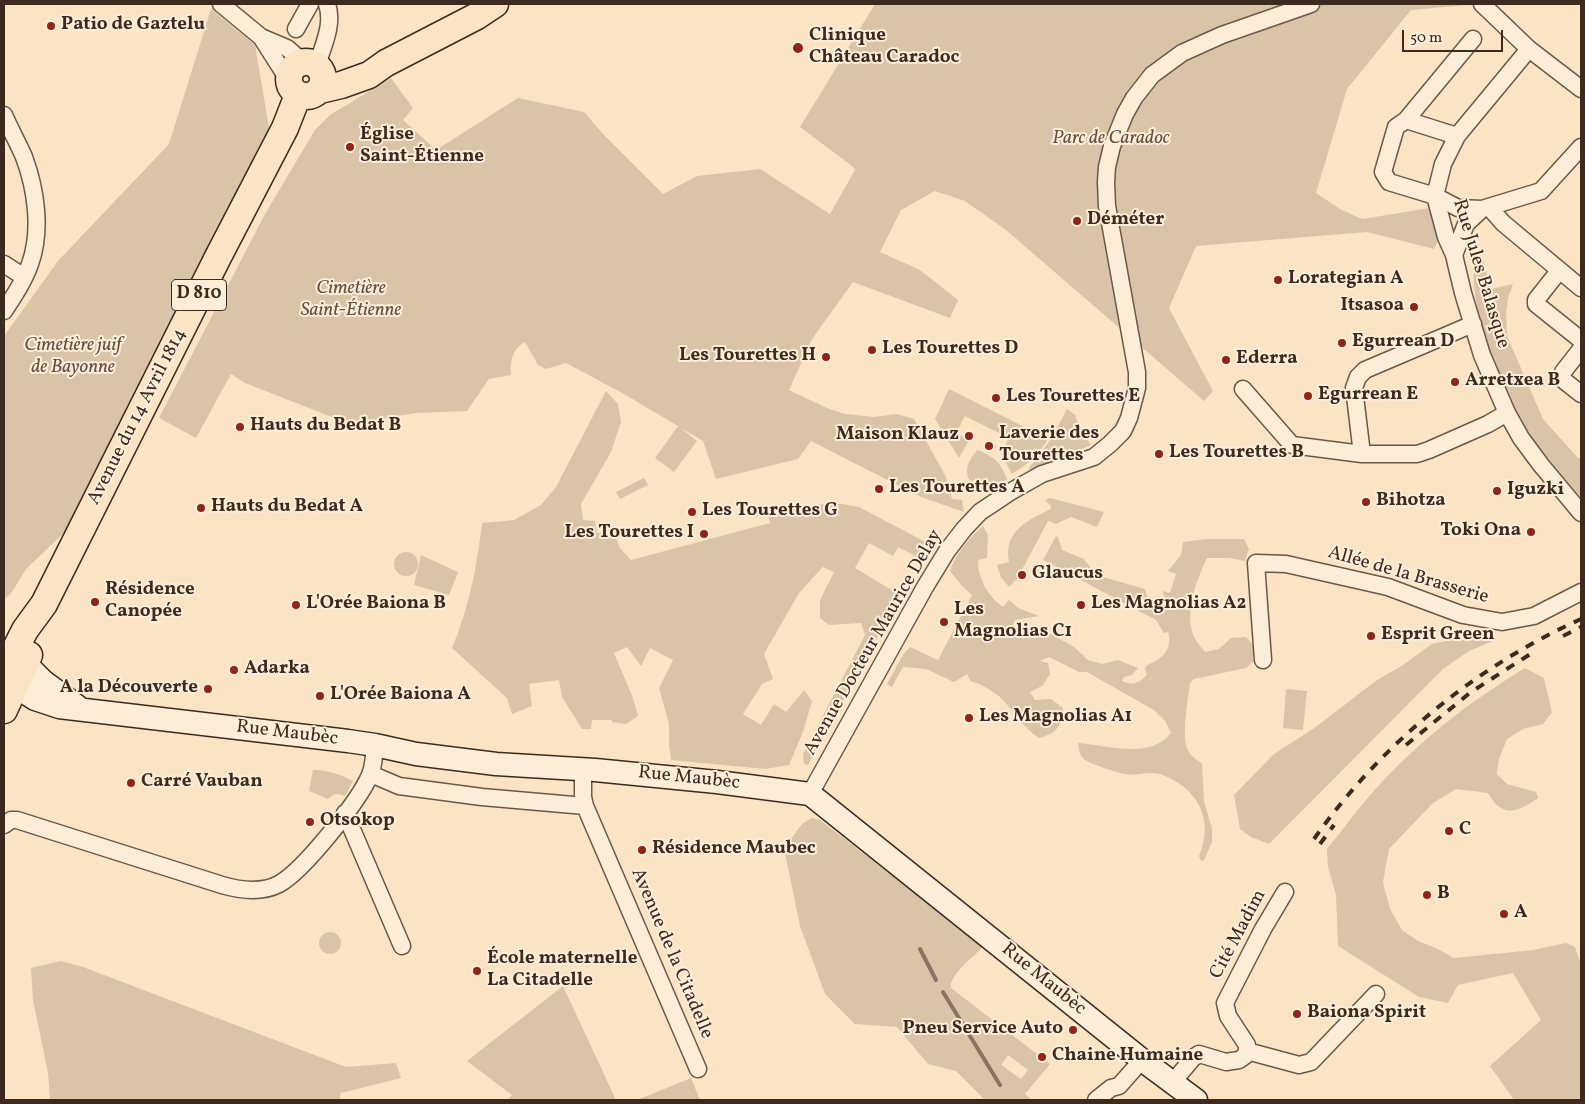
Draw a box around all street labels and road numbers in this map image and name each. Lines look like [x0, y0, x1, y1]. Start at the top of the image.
street label: Rue Jules Balasque [1446, 197, 1514, 351]
road number: D 810 [172, 280, 226, 310]
street label: Avenue du 14 Avril 1814 [84, 325, 192, 509]
street label: Avenue Docteur Maurice Delay [800, 526, 948, 760]
street label: Allée de la Brasserie [1325, 542, 1491, 610]
street label: Rue Maubèc [235, 716, 339, 752]
street label: Rue Maubèc [637, 762, 741, 796]
street label: Avenue de la Citadelle [625, 865, 717, 1043]
street label: Cité Madim [1206, 886, 1272, 984]
street label: Rue Maubèc [996, 939, 1090, 1021]

